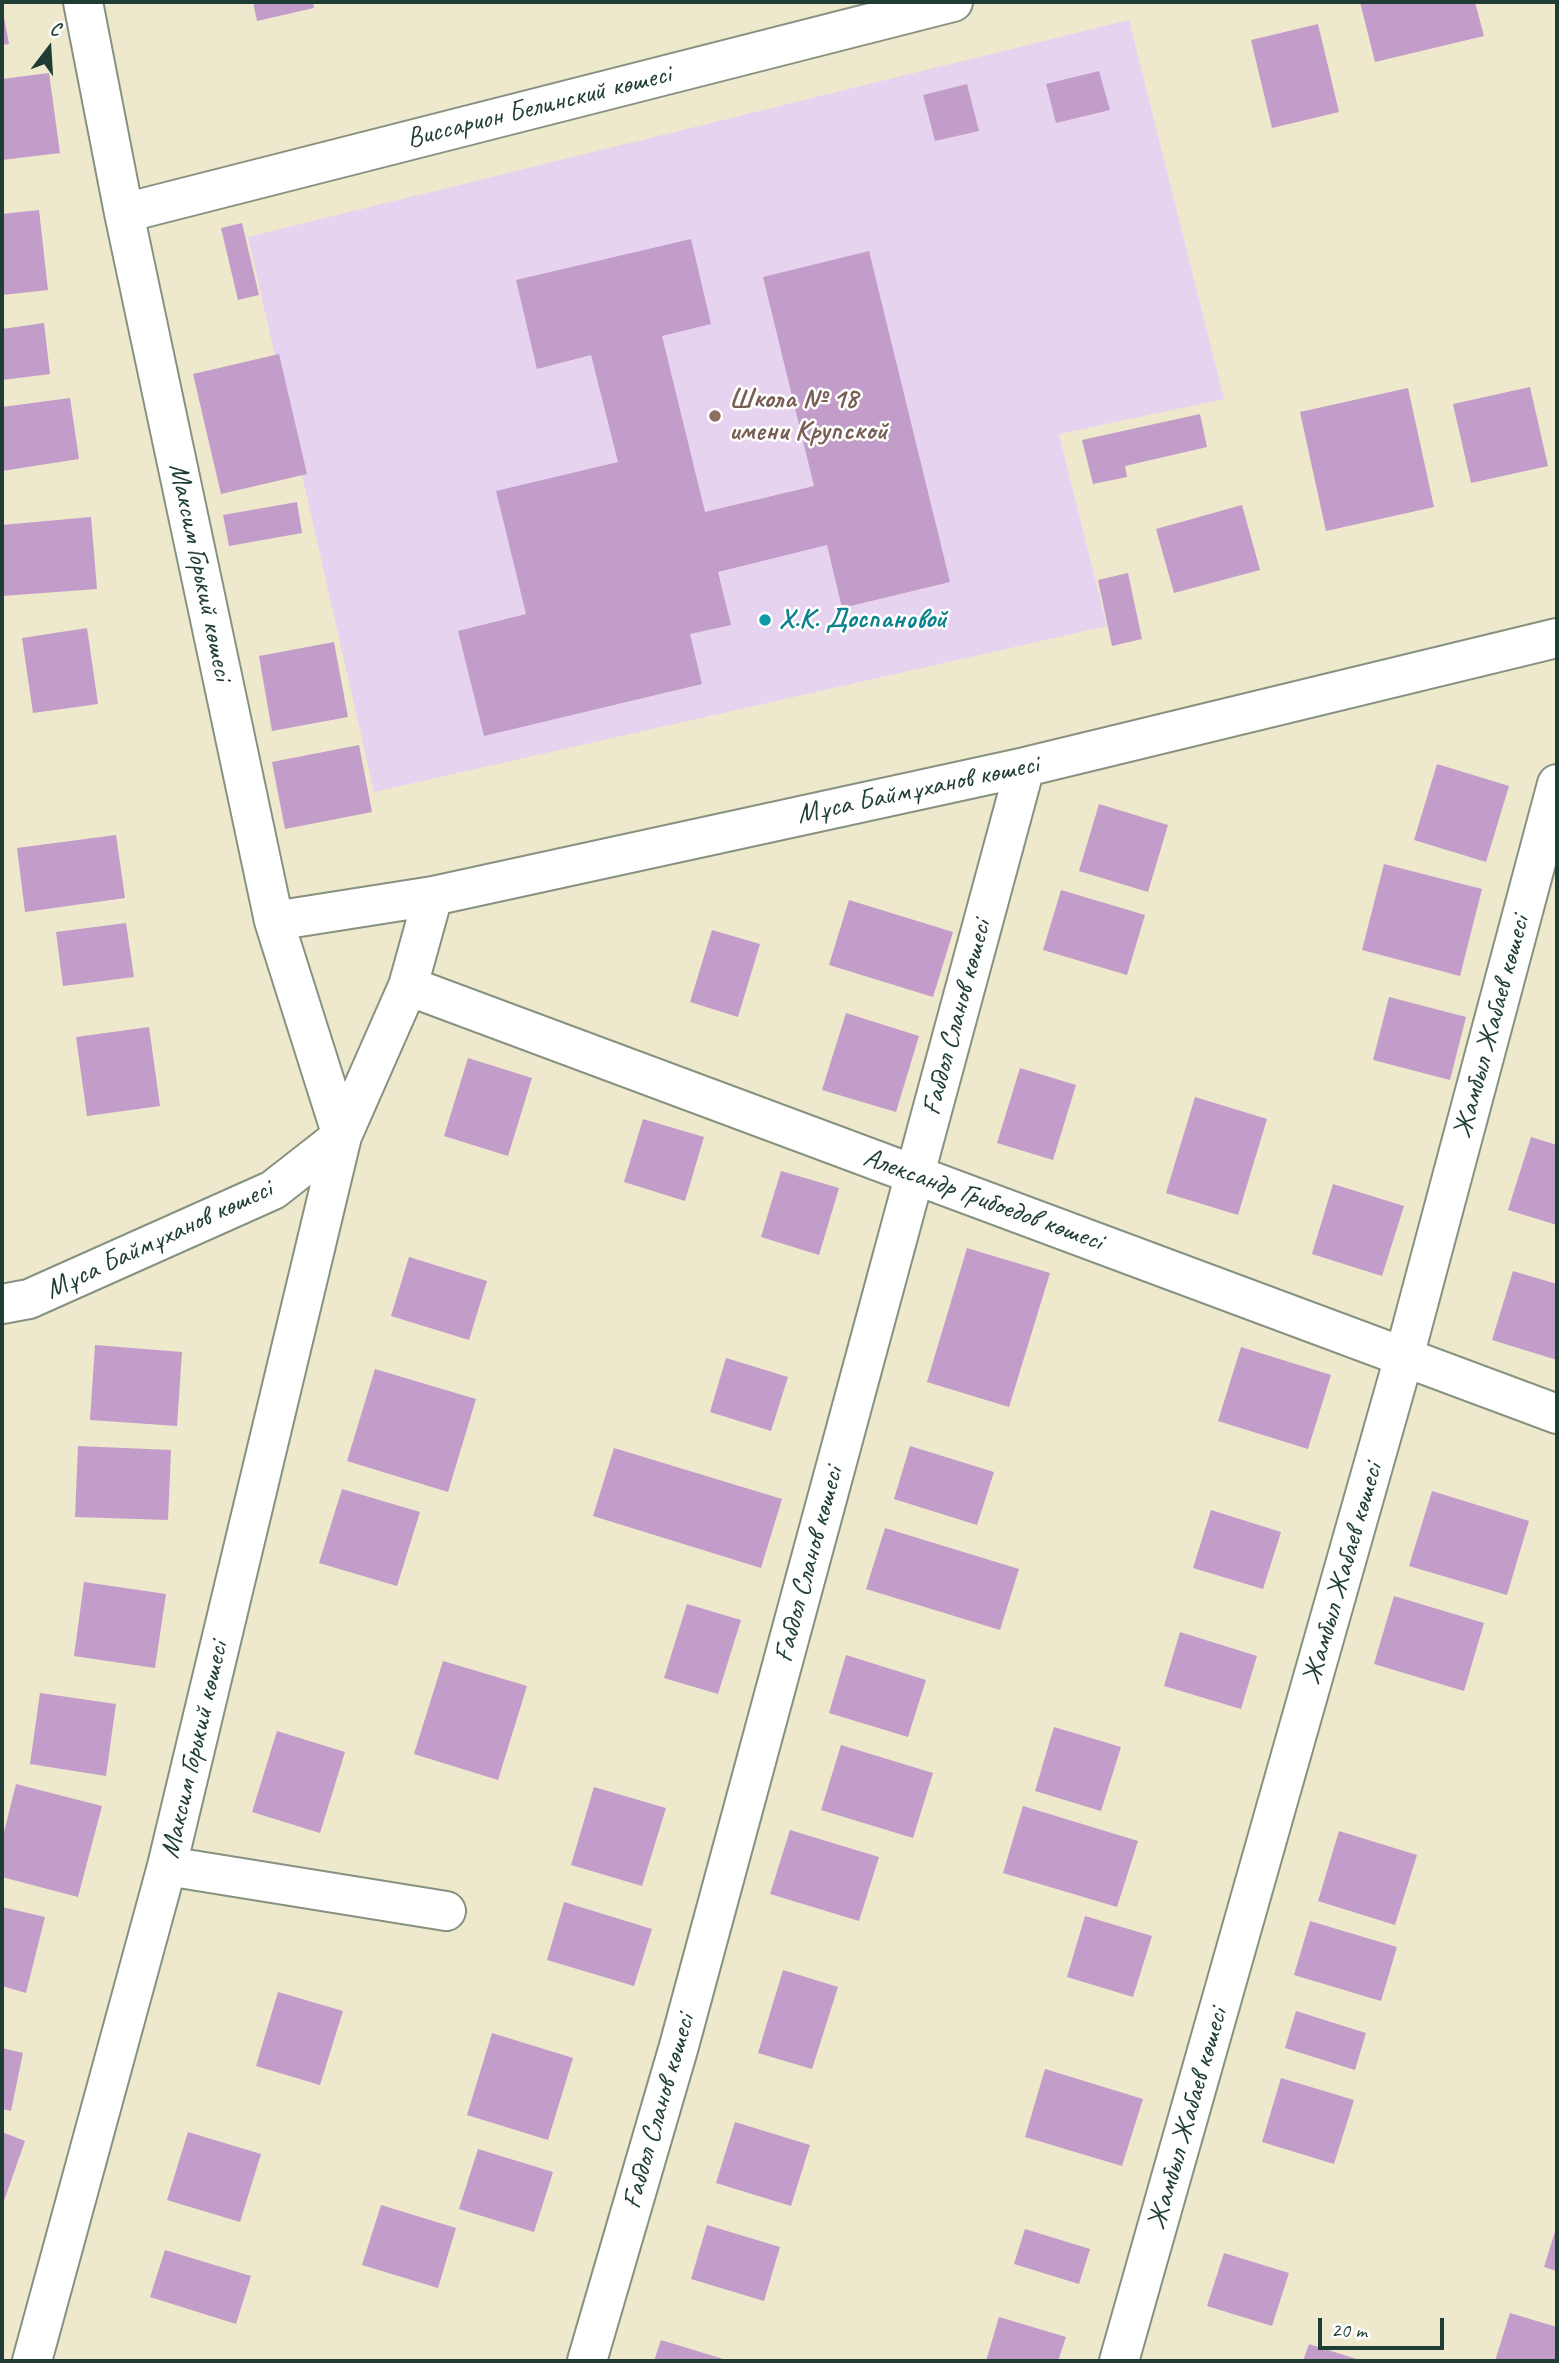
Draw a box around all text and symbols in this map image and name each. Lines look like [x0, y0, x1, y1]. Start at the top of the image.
north arrow [14, 14, 84, 84]
text: С [47, 16, 63, 42]
street label: Виссарион Белинский көшесі [403, 58, 675, 156]
place label: Школа № 18 имени Крупской [729, 383, 887, 449]
marker: Школа № 18 имени Крупской [707, 408, 723, 424]
street label: Максим Горький көшесі [161, 460, 239, 684]
place label: Х.К. Доспановой [779, 603, 947, 637]
marker: Х.К. Доспановой [757, 612, 773, 628]
street label: Мұса Баймұханов көшесі [794, 748, 1042, 832]
street label: Жамбыл Жабаев көшесі [1446, 912, 1538, 1142]
street label: Ғабдол Сланов көшесі [915, 916, 999, 1120]
street label: Александр Грибоедов көшесі [859, 1141, 1107, 1259]
street label: Мұса Баймұханов көшесі [40, 1173, 278, 1307]
street label: Жамбыл Жабаев көшесі [1295, 1459, 1391, 1689]
street label: Ғабдол Сланов көшесі [767, 1463, 851, 1667]
street label: Максим Горький көшесі [154, 1638, 236, 1862]
street label: Жамбыл Жабаев көшесі [1140, 2004, 1236, 2234]
street label: Ғабдол Сланов көшесі [615, 2010, 703, 2214]
scale bar [1321, 2304, 1447, 2348]
text: 20 m [1331, 2317, 1367, 2343]

